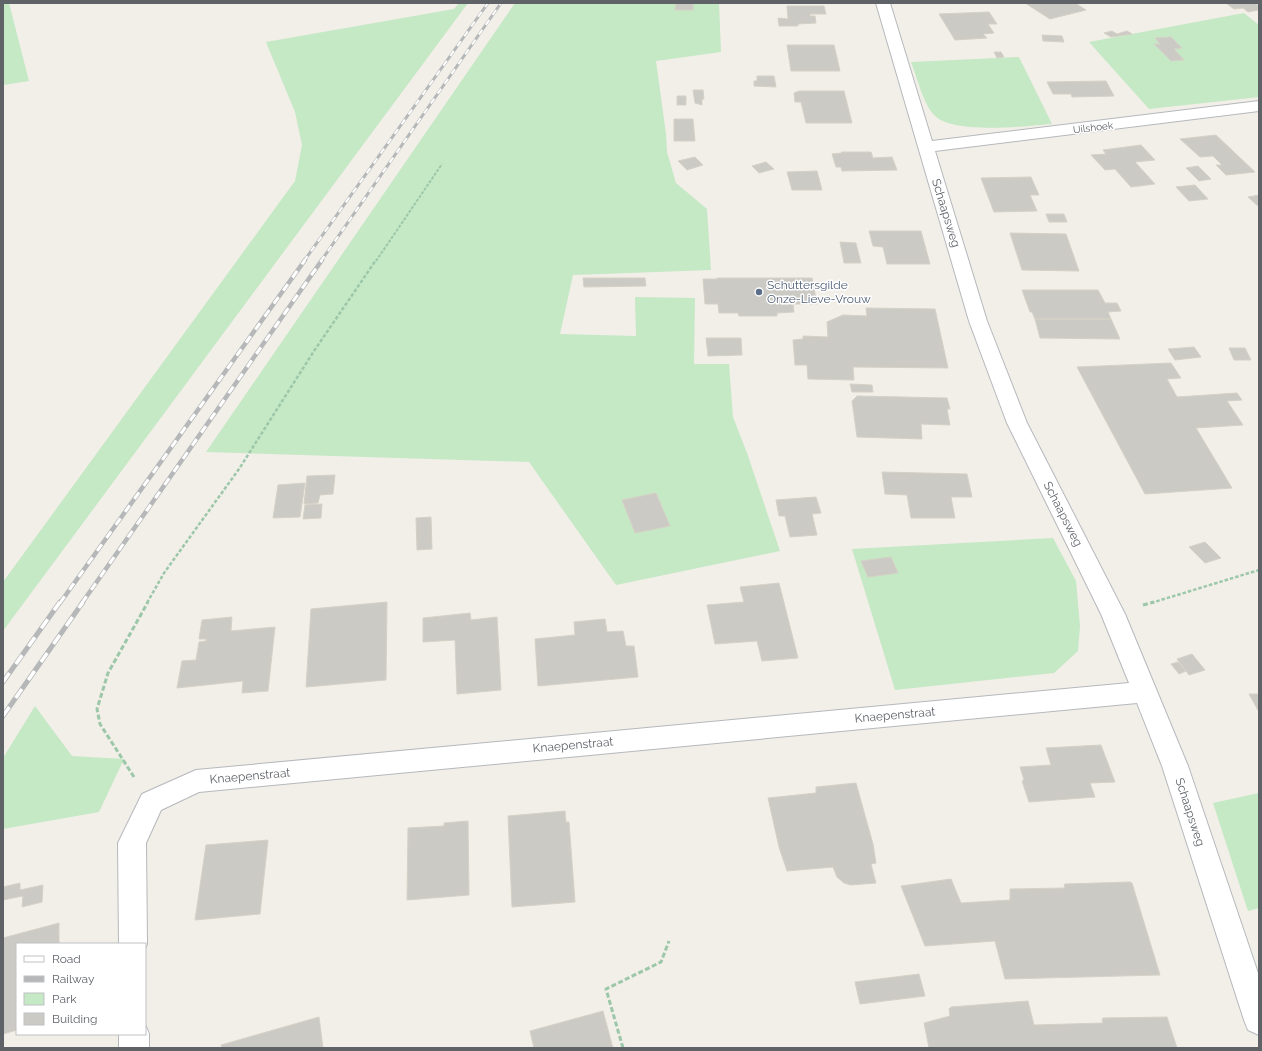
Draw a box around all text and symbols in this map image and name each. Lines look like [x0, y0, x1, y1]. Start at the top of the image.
street label: Uilshoek [1072, 120, 1114, 135]
street label: Schaapsweg [929, 177, 963, 249]
place label: Schuttersgilde Onze-Lieve-Vrouw [767, 278, 871, 306]
marker: Schuttersgilde Onze-Lieve-Vrouw [754, 287, 764, 297]
street label: Schaapsweg [1041, 479, 1085, 549]
street label: Knaepenstraat [854, 705, 936, 725]
street label: Knaepenstraat [532, 735, 614, 755]
street label: Knaepenstraat [209, 766, 291, 786]
street label: Schaapsweg [1172, 776, 1208, 848]
legend [16, 943, 146, 1035]
text: Road [52, 952, 81, 966]
text: Railway [52, 972, 95, 986]
text: Park [52, 992, 77, 1006]
text: Building [52, 1012, 98, 1026]

